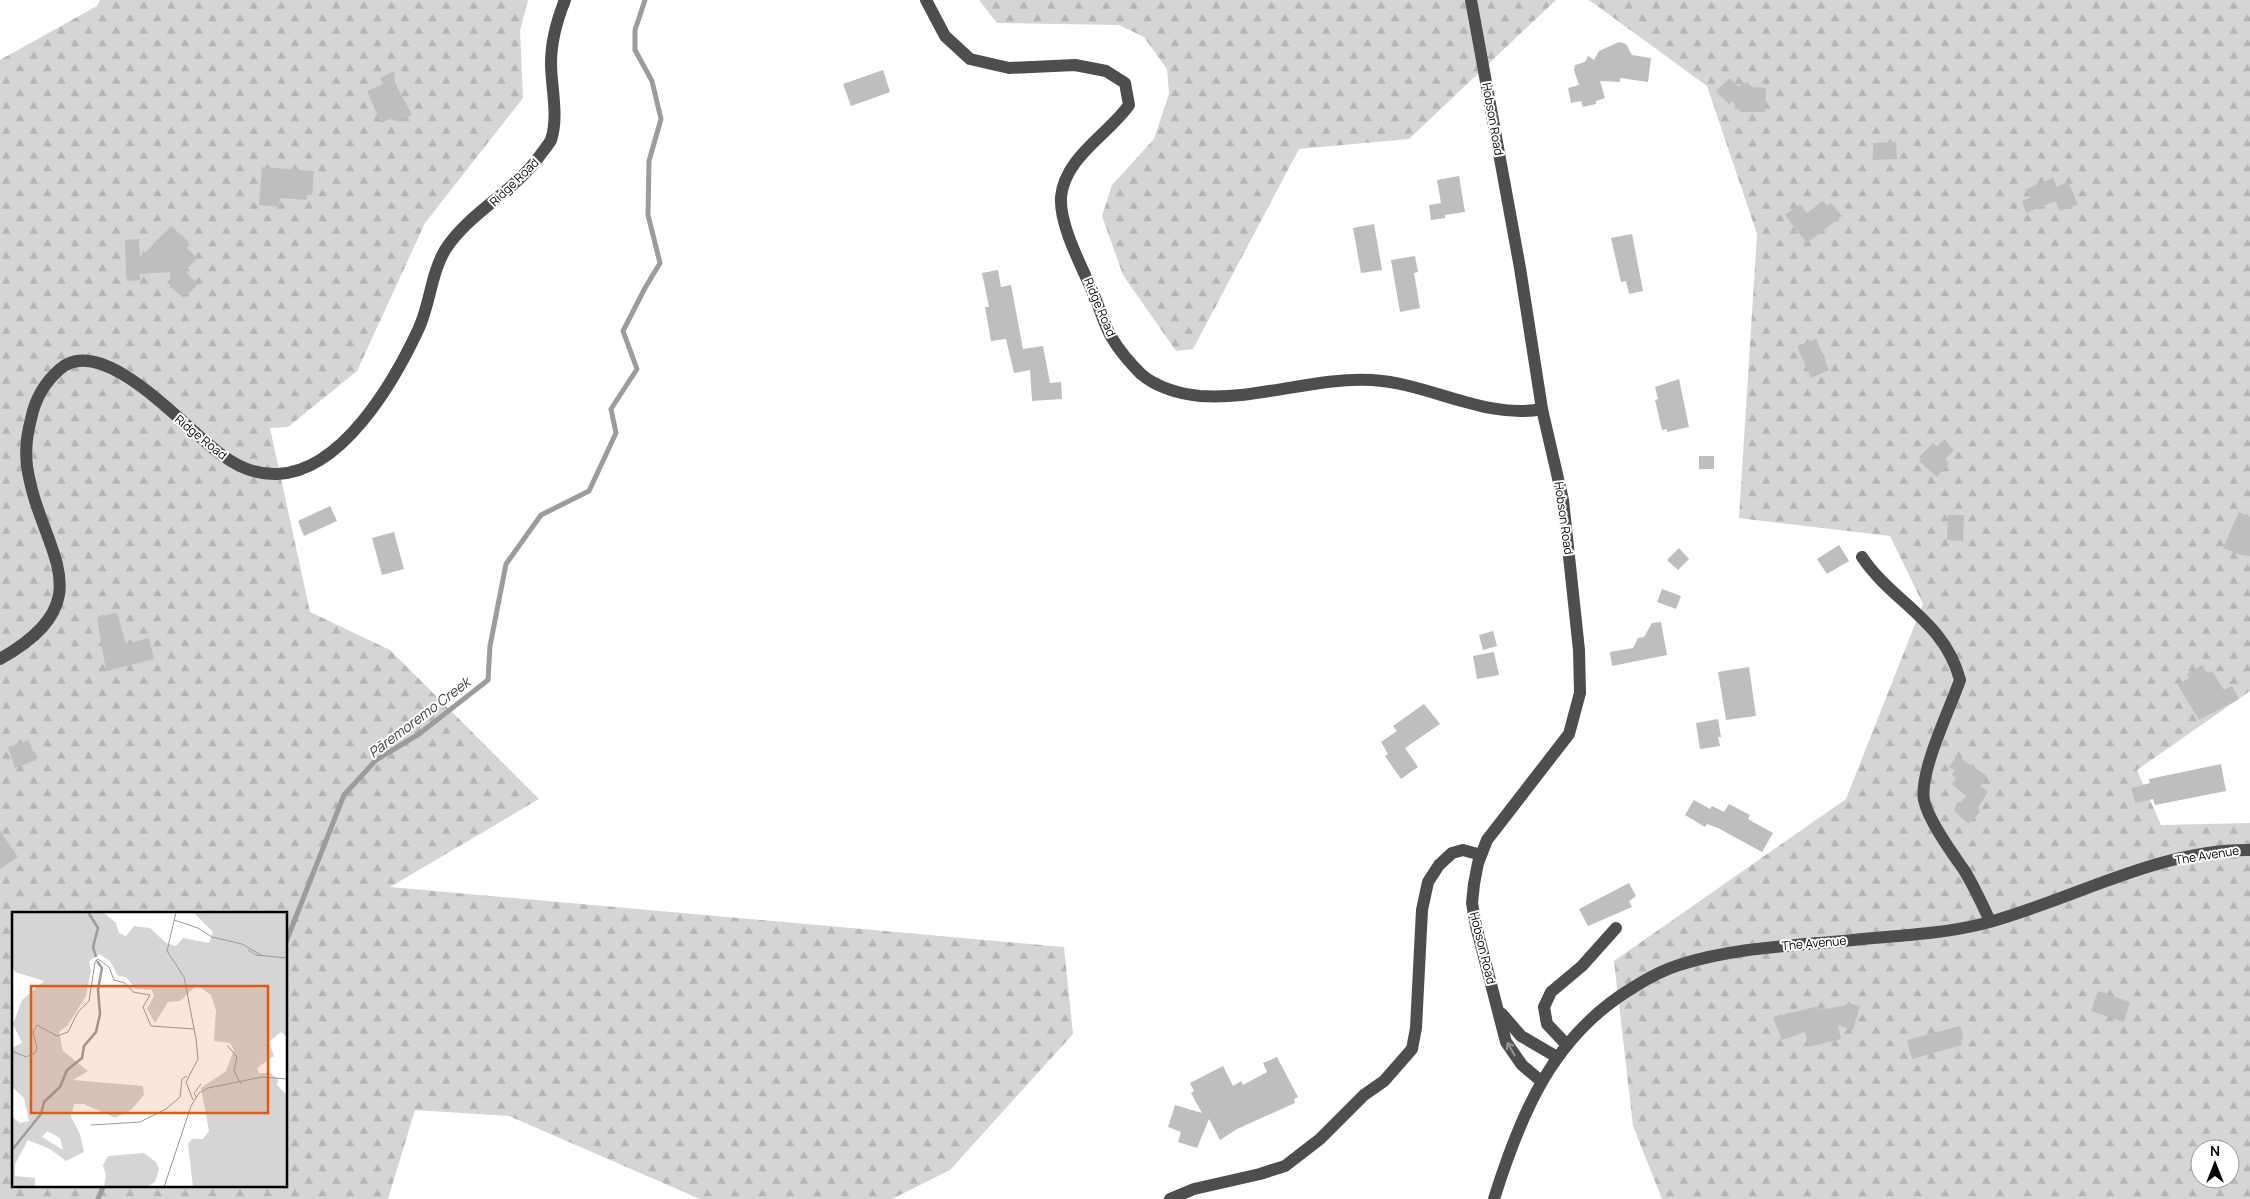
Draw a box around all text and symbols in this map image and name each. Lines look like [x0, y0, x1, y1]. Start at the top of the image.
street label: Hobson Road [1478, 81, 1508, 157]
street label: Ridge Road [486, 154, 542, 210]
street label: Ridge Road [1080, 275, 1120, 339]
street label: Ridge Road [171, 411, 231, 463]
street label: Hobson Road [1550, 480, 1578, 556]
water label: Pāremoremo Creek [364, 671, 475, 762]
street label: The Avenue [2174, 842, 2240, 868]
street label: Hobson Road [1466, 910, 1500, 986]
inset map [12, 912, 288, 1186]
street label: The Avenue [1781, 932, 1847, 954]
one-way arrow [1505, 1043, 1515, 1057]
north arrow [2190, 1139, 2240, 1189]
text: N [2210, 1141, 2220, 1160]

